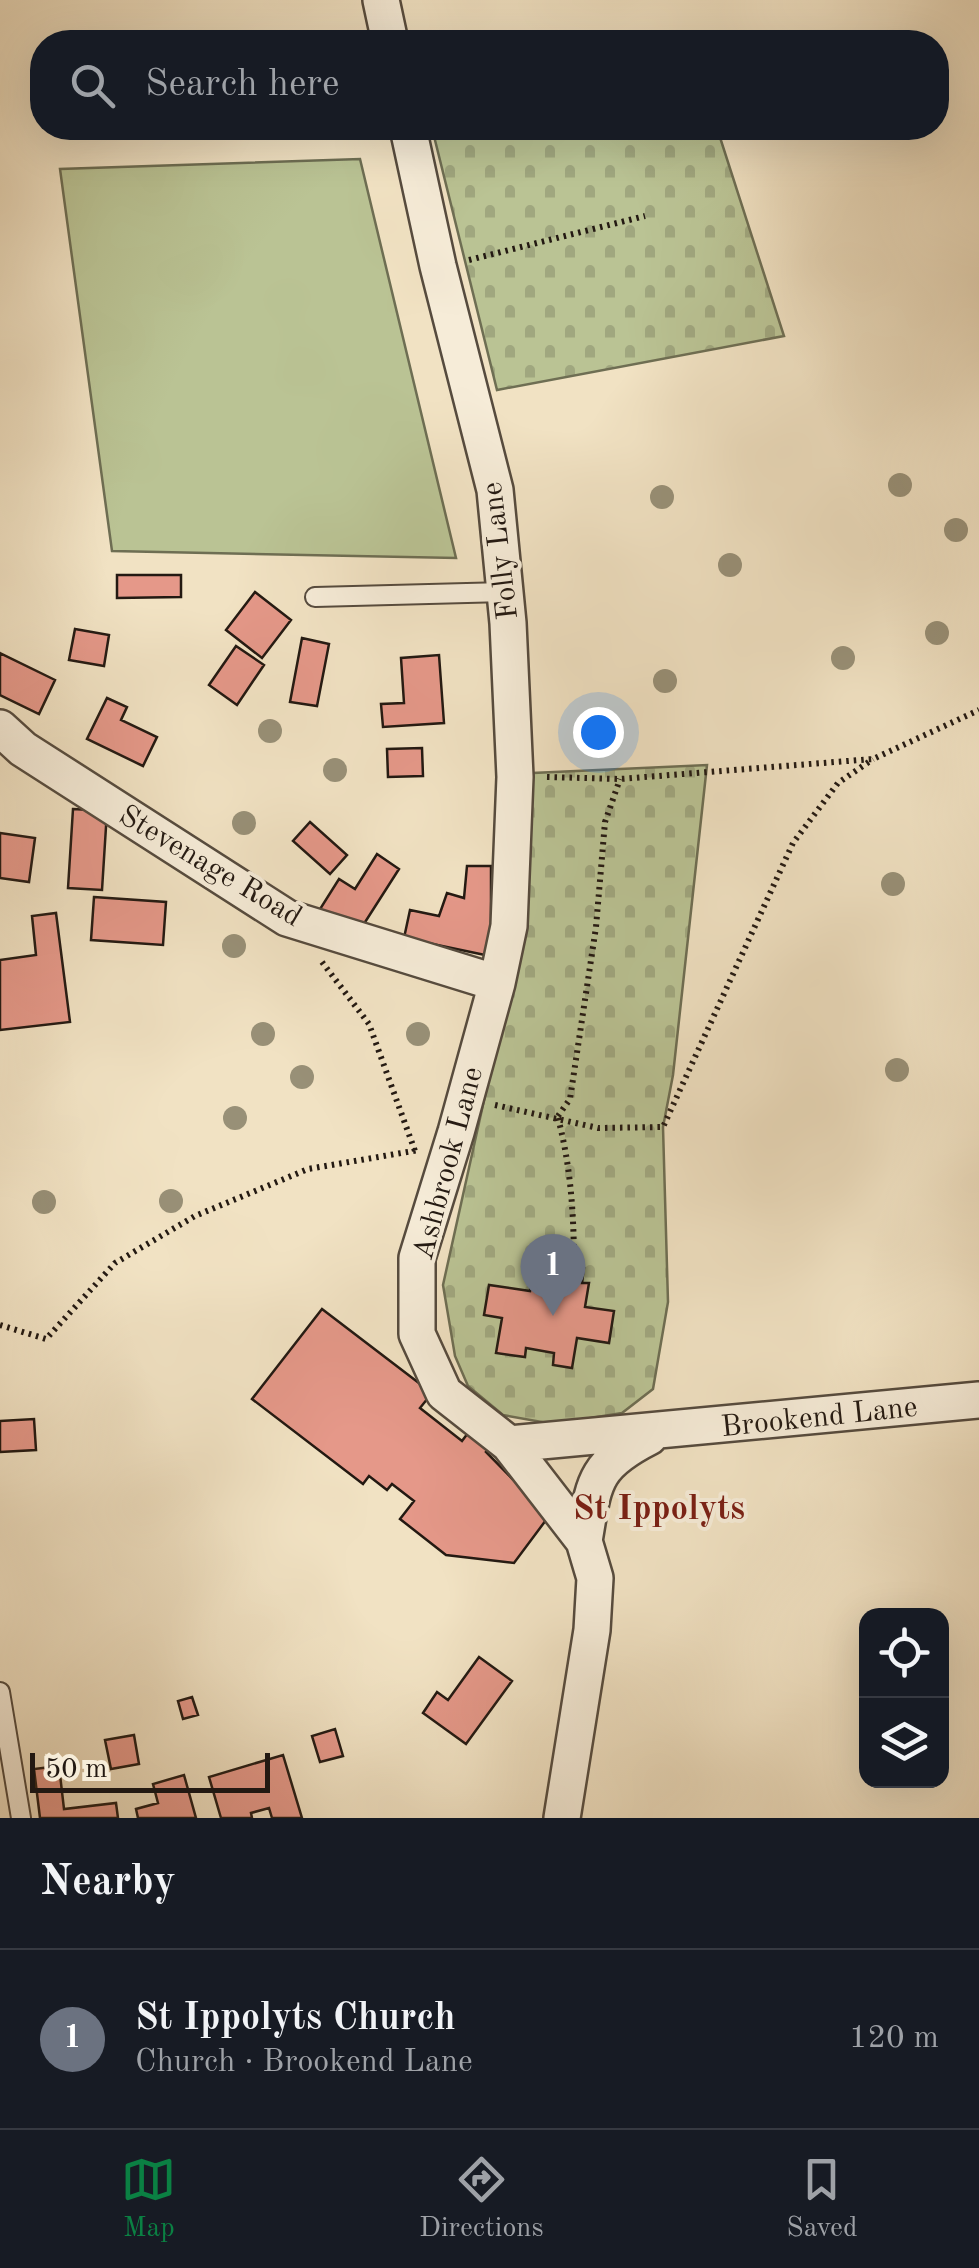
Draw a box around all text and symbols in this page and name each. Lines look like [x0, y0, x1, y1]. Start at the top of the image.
search box [30, 30, 949, 140]
icon: search [65, 58, 120, 113]
text: Search here [145, 66, 340, 104]
street label: Folly Lane [478, 480, 524, 621]
your location [573, 707, 624, 758]
street label: Stevenage Road [113, 800, 307, 933]
street label: Ashbrook Lane [409, 1064, 489, 1263]
pin: 1 [520, 1234, 586, 1316]
street label: Brookend Lane [720, 1393, 919, 1443]
district label: St Ippolyts [573, 1492, 745, 1527]
map controls [859, 1608, 949, 1788]
button: locate [859, 1608, 949, 1698]
button: layers [859, 1698, 949, 1788]
scale bar [30, 1748, 270, 1792]
text: 50 m [45, 1756, 108, 1784]
text: Nearby [40, 1862, 176, 1904]
text: St Ippolyts Church [135, 2000, 456, 2038]
text: 1 [63, 2023, 82, 2055]
text: 120 m [849, 2023, 939, 2055]
text: Church · Brookend Lane [135, 2047, 473, 2079]
tab: Map [121, 2152, 176, 2247]
tab: Directions [419, 2152, 544, 2247]
tab: Saved [786, 2152, 858, 2247]

